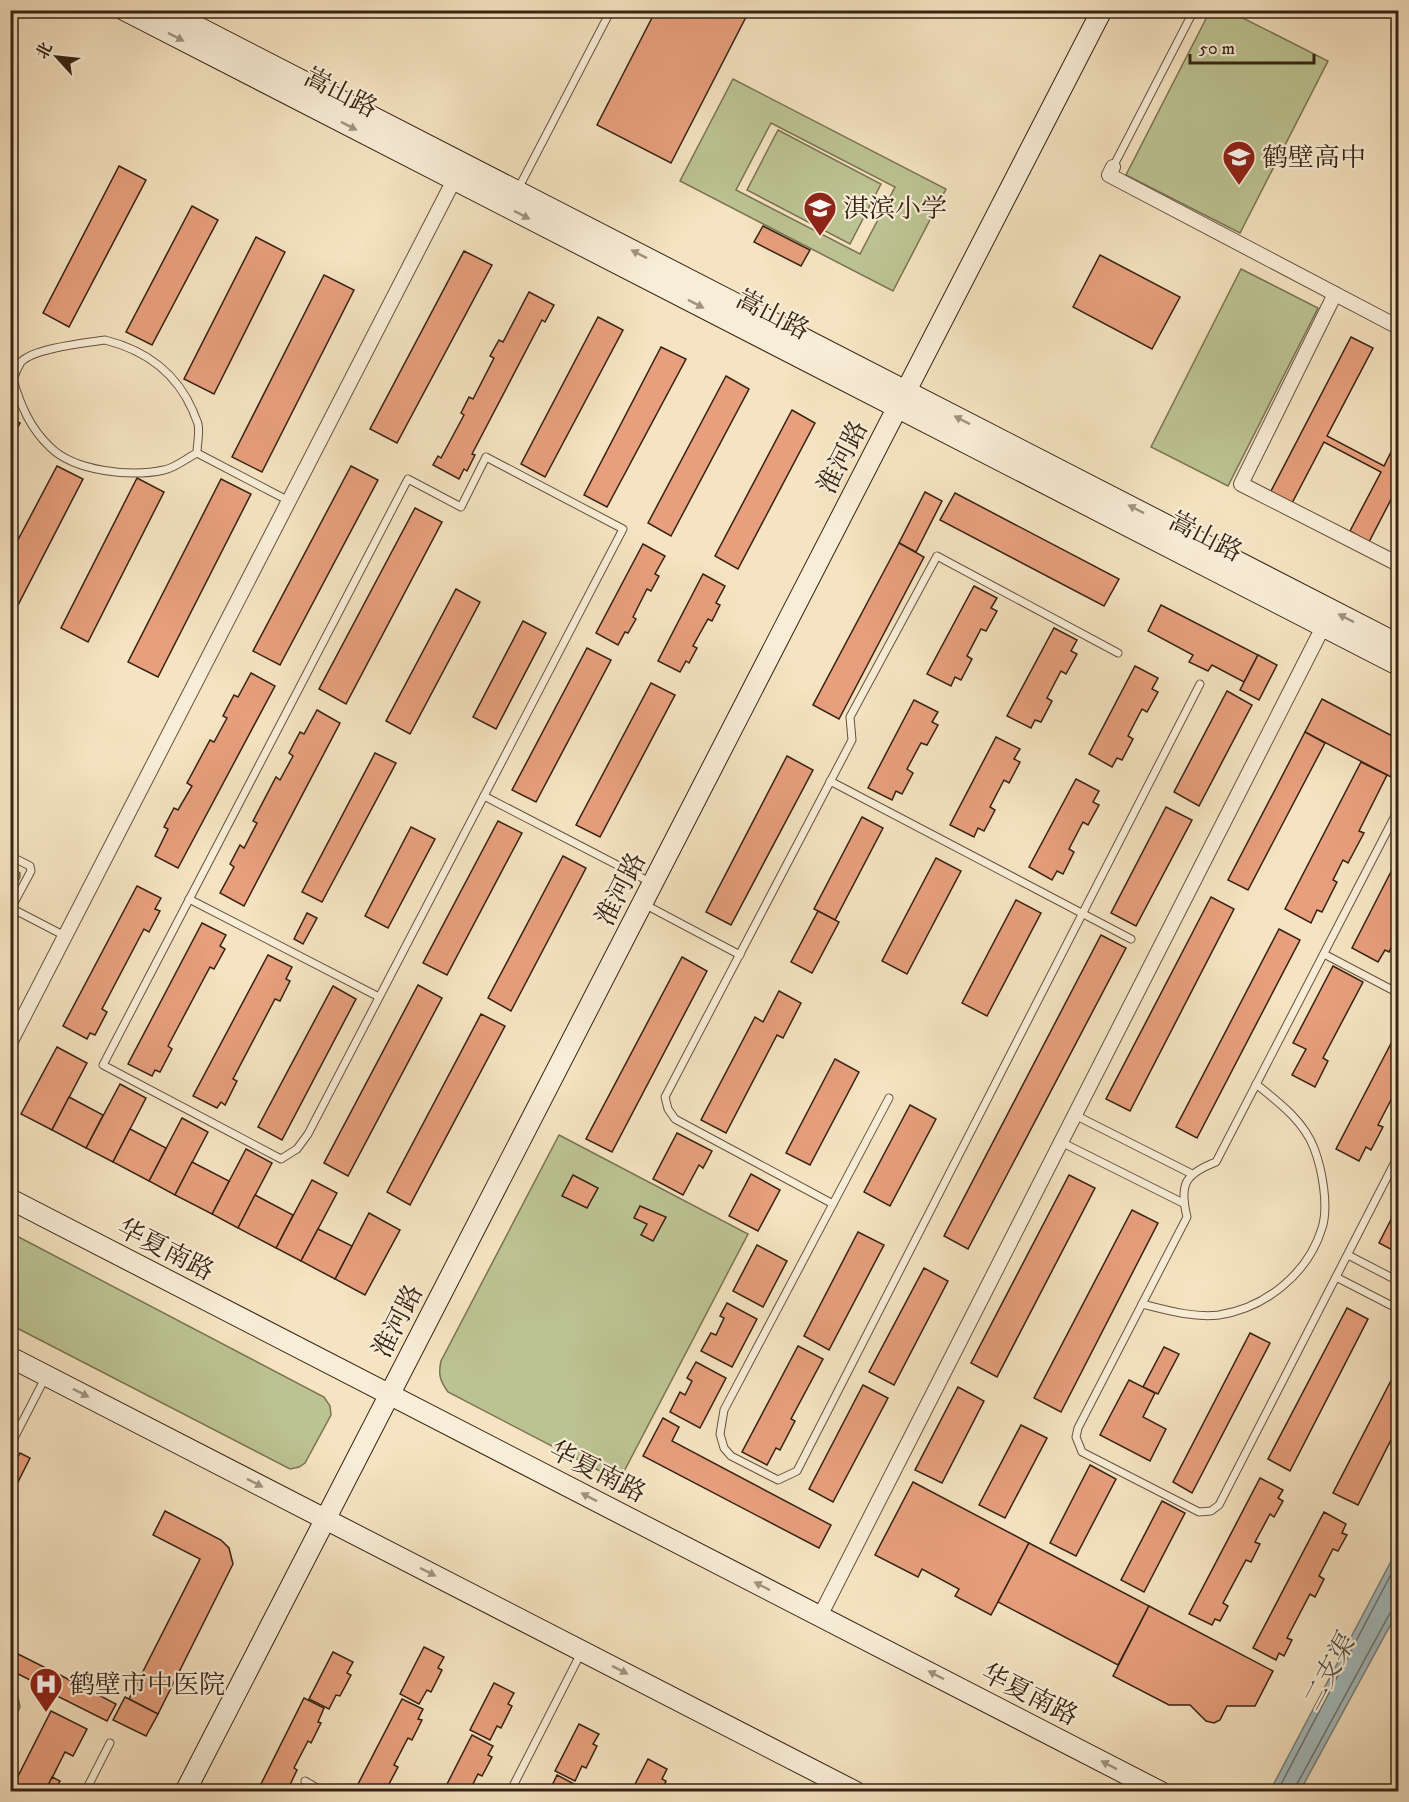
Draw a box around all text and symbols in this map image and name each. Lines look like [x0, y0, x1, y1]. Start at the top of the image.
north arrow [27, 27, 87, 87]
scale bar [1190, 27, 1314, 65]
one-way arrow [167, 32, 184, 42]
text: 50 m [1199, 38, 1235, 60]
text: 北 [32, 39, 57, 62]
street label: 嵩山路 [298, 61, 383, 126]
one-way arrow [340, 121, 358, 131]
school or university icon: 鹤壁高中 [1221, 139, 1257, 186]
place label: 鹤壁高中 [1262, 142, 1366, 175]
school or university icon: 淇滨小学 [802, 190, 838, 237]
place label: 淇滨小学 [843, 193, 947, 226]
one-way arrow [514, 211, 531, 220]
one-way arrow [631, 250, 648, 259]
street label: 嵩山路 [730, 283, 815, 348]
one-way arrow [687, 299, 705, 309]
street label: 淮河路 [811, 415, 876, 500]
one-way arrow [954, 415, 971, 425]
one-way arrow [1127, 505, 1144, 514]
street label: 嵩山路 [1163, 505, 1248, 570]
one-way arrow [1338, 613, 1355, 622]
street label: 淮河路 [589, 847, 654, 932]
street label: 华夏南路 [111, 1212, 219, 1289]
street label: 淮河路 [366, 1279, 431, 1364]
one-way arrow [73, 1389, 90, 1398]
street label: 华夏南路 [543, 1434, 651, 1511]
one-way arrow [246, 1478, 263, 1487]
one-way arrow [580, 1492, 597, 1502]
one-way arrow [419, 1566, 437, 1576]
one-way arrow [754, 1581, 771, 1591]
water label: 二支渠 [1295, 1626, 1365, 1717]
street label: 华夏南路 [975, 1657, 1083, 1734]
one-way arrow [611, 1665, 629, 1675]
hospital icon: 鹤壁市中医院 [28, 1666, 64, 1713]
place label: 鹤壁市中医院 [69, 1669, 225, 1702]
one-way arrow [927, 1671, 944, 1680]
one-way arrow [1100, 1760, 1117, 1770]

